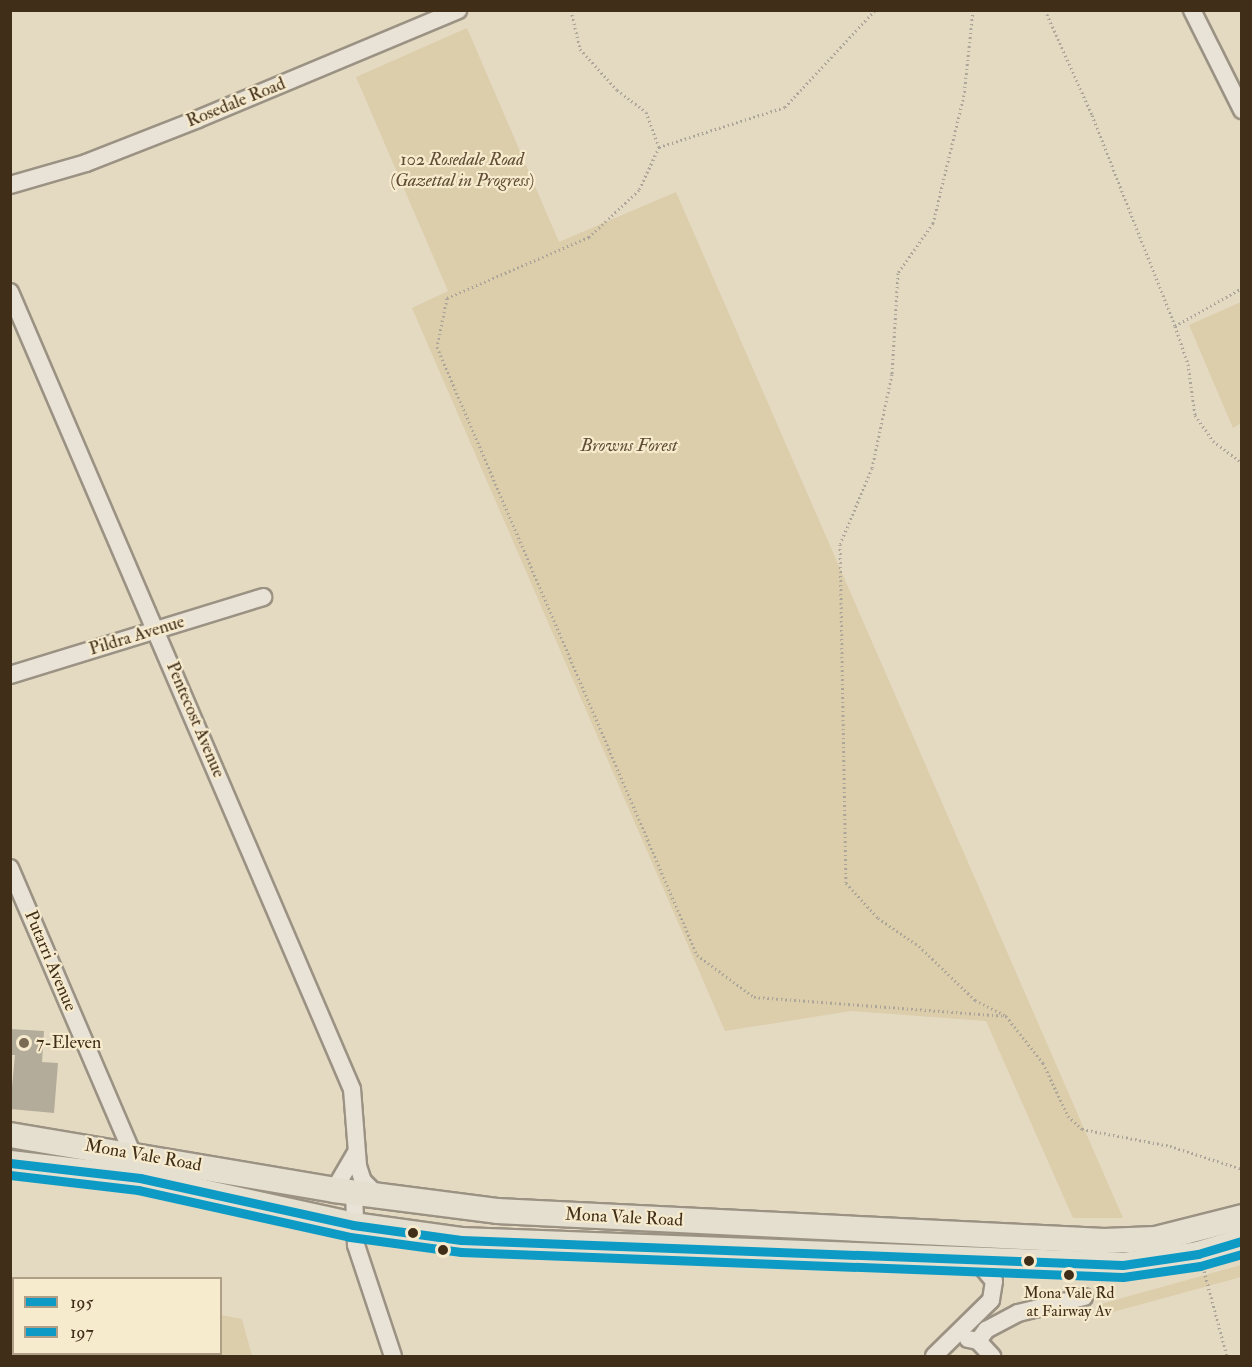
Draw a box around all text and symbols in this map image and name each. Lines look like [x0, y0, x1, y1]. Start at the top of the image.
street label: Rosedale Road [183, 73, 289, 133]
park label: 102 Rosedale Road (Gazettal in Progress) [390, 150, 534, 192]
park label: Browns Forest [580, 435, 678, 457]
street label: Pildra Avenue [87, 611, 187, 661]
street label: Pentecost Avenue [161, 659, 229, 781]
street label: Putarri Avenue [19, 907, 81, 1015]
place label: 7-Eleven [36, 1032, 101, 1054]
marker: 7-Eleven [17, 1036, 31, 1050]
street label: Mona Vale Road [83, 1135, 203, 1177]
street label: Mona Vale Road [564, 1204, 684, 1232]
unlabelled marker [407, 1227, 419, 1239]
unlabelled marker [437, 1244, 449, 1256]
unlabelled marker [1023, 1255, 1035, 1267]
marker: Mona Vale Rd at Fairway Av [1063, 1269, 1075, 1281]
legend [12, 1277, 222, 1355]
place label: Mona Vale Rd at Fairway Av [1024, 1283, 1114, 1321]
text: 195 [70, 1291, 93, 1314]
text: 197 [70, 1321, 94, 1344]

